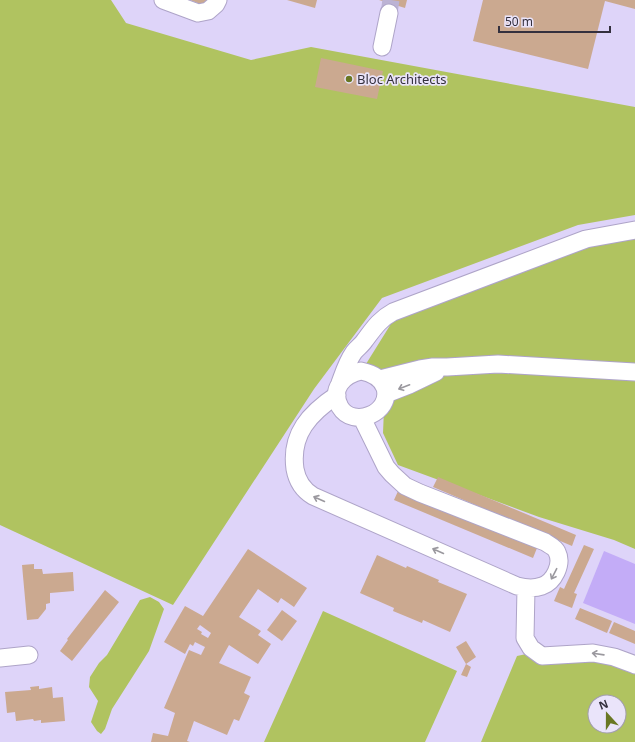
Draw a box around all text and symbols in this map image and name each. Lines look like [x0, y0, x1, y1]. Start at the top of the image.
scale bar [499, 8, 610, 34]
text: 50 m [505, 13, 533, 30]
place label: Bloc Architects [357, 70, 447, 88]
marker: Bloc Architects [344, 74, 354, 84]
one-way arrow [399, 383, 411, 391]
one-way arrow [313, 495, 325, 502]
one-way arrow [432, 547, 444, 554]
one-way arrow [550, 568, 557, 580]
one-way arrow [592, 650, 605, 658]
north arrow [587, 694, 627, 734]
text: N [596, 696, 610, 713]

